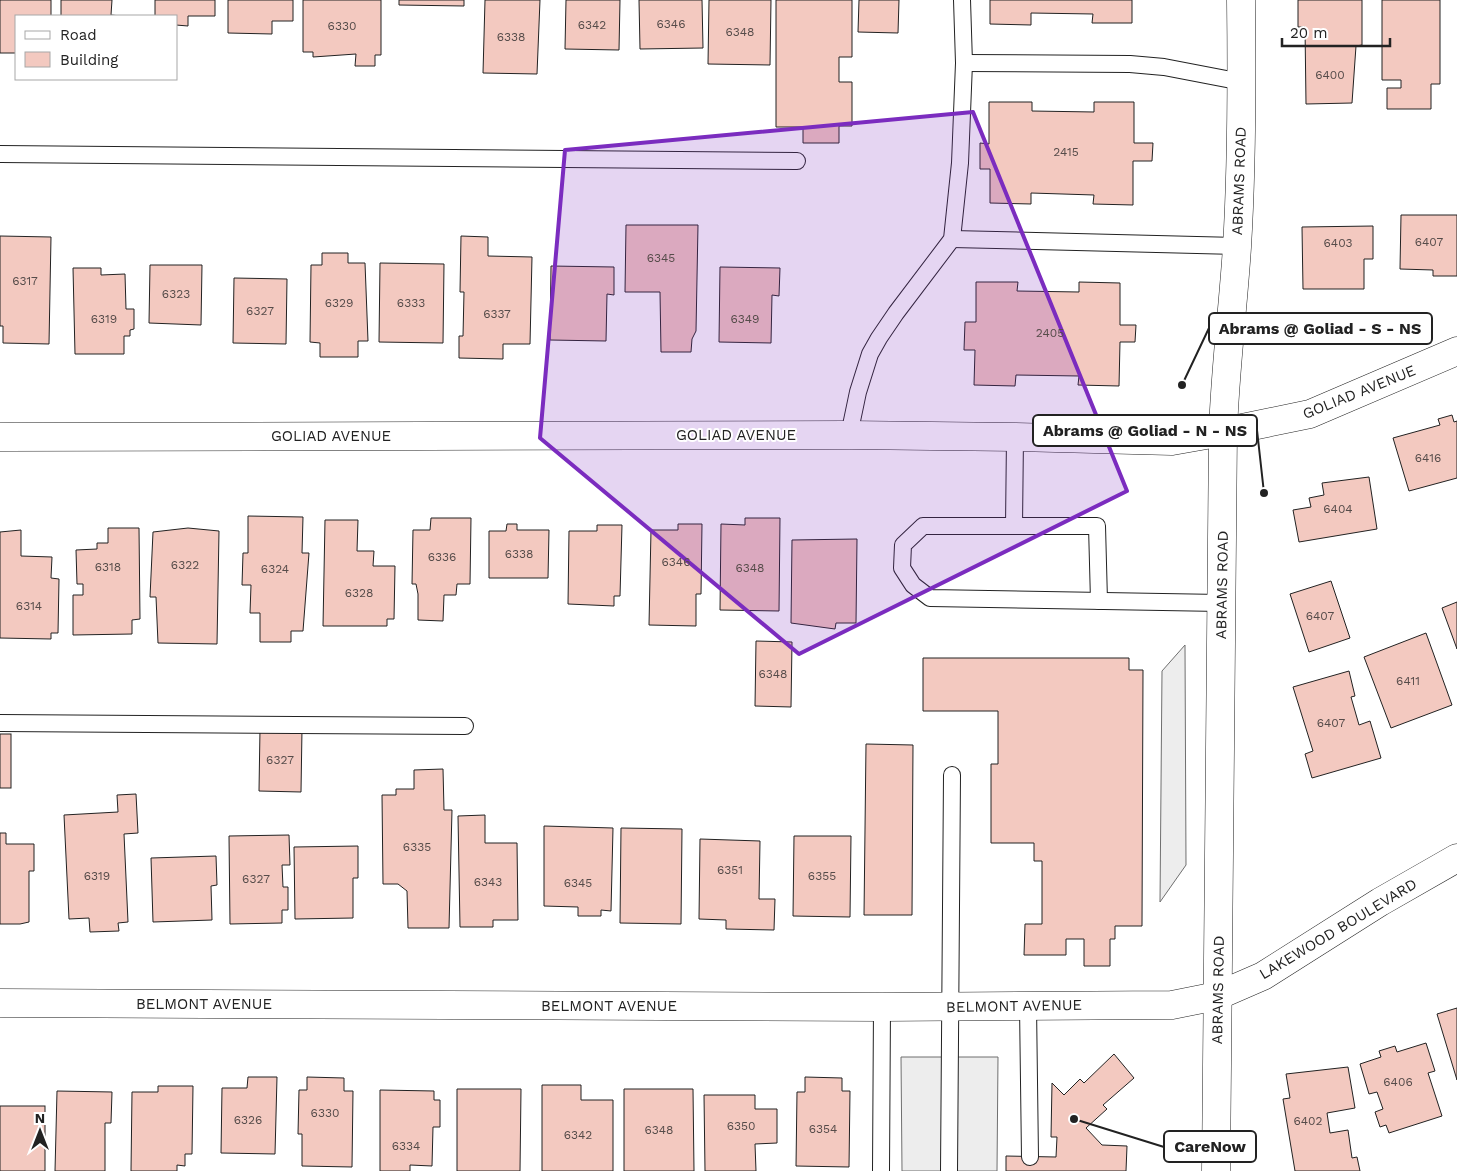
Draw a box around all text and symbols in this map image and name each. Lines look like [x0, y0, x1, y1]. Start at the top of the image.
legend [15, 15, 178, 80]
scale bar [1282, 15, 1390, 47]
house number: 6346 [657, 17, 685, 31]
house number: 6342 [578, 18, 606, 32]
house number: 6330 [328, 19, 356, 33]
text: 20 m [1290, 24, 1328, 42]
house number: 6348 [725, 25, 755, 39]
text: Road [60, 26, 97, 44]
house number: 6338 [497, 30, 525, 44]
text: Building [60, 51, 118, 69]
house number: 6400 [1315, 68, 1345, 82]
street label: ABRAMS ROAD [1228, 126, 1250, 236]
house number: 2415 [1053, 145, 1079, 159]
house number: 6407 [1415, 235, 1444, 249]
house number: 6403 [1324, 236, 1352, 250]
house number: 6345 [647, 251, 675, 265]
house number: 6317 [12, 274, 38, 288]
house number: 6323 [162, 287, 190, 301]
house number: 6329 [325, 296, 353, 310]
house number: 6333 [397, 296, 425, 310]
house number: 6327 [246, 304, 274, 318]
house number: 6337 [483, 307, 511, 321]
house number: 6319 [91, 312, 117, 326]
house number: 6349 [730, 312, 760, 326]
callout: Abrams @ Goliad - S - NS [1209, 313, 1432, 344]
text: Abrams @ Goliad - S - NS [1219, 319, 1421, 338]
house number: 2405 [1036, 326, 1064, 340]
street label: GOLIAD AVENUE [1300, 361, 1418, 423]
callout: Abrams @ Goliad - N - NS [1033, 415, 1257, 446]
text: Abrams @ Goliad - N - NS [1043, 421, 1247, 440]
street label: GOLIAD AVENUE [676, 426, 796, 444]
street label: GOLIAD AVENUE [271, 427, 391, 445]
house number: 6416 [1415, 451, 1441, 465]
house number: 6404 [1323, 502, 1353, 516]
street label: ABRAMS ROAD [1212, 531, 1232, 639]
house number: 6338 [505, 547, 533, 561]
house number: 6336 [428, 550, 456, 564]
house number: 6346 [662, 555, 690, 569]
house number: 6322 [171, 558, 199, 572]
house number: 6318 [95, 560, 121, 574]
house number: 6348 [735, 561, 765, 575]
house number: 6324 [261, 562, 289, 576]
house number: 6328 [345, 586, 373, 600]
house number: 6314 [16, 599, 42, 613]
house number: 6407 [1306, 609, 1335, 623]
house number: 6348 [758, 667, 788, 681]
house number: 6411 [1396, 674, 1420, 688]
house number: 6407 [1317, 716, 1346, 730]
house number: 6327 [266, 753, 294, 767]
house number: 6335 [403, 840, 431, 854]
house number: 6351 [717, 863, 743, 877]
house number: 6319 [84, 869, 110, 883]
house number: 6355 [808, 869, 836, 883]
house number: 6327 [242, 872, 270, 886]
house number: 6343 [474, 875, 502, 889]
street label: LAKEWOOD BOULEVARD [1256, 875, 1420, 983]
house number: 6345 [564, 876, 592, 890]
street label: ABRAMS ROAD [1208, 936, 1228, 1044]
street label: BELMONT AVENUE [136, 995, 272, 1013]
street label: BELMONT AVENUE [946, 996, 1082, 1016]
street label: BELMONT AVENUE [541, 997, 677, 1015]
house number: 6406 [1383, 1075, 1413, 1089]
north arrow [15, 1106, 65, 1156]
house number: 6330 [311, 1106, 339, 1120]
text: N [35, 1110, 45, 1126]
house number: 6326 [234, 1113, 262, 1127]
house number: 6402 [1293, 1114, 1323, 1128]
house number: 6350 [727, 1119, 755, 1133]
house number: 6354 [809, 1122, 837, 1136]
house number: 6348 [644, 1123, 674, 1137]
house number: 6342 [564, 1128, 592, 1142]
callout: CareNow [1164, 1131, 1256, 1162]
text: CareNow [1174, 1137, 1246, 1156]
house number: 6334 [392, 1139, 420, 1153]

